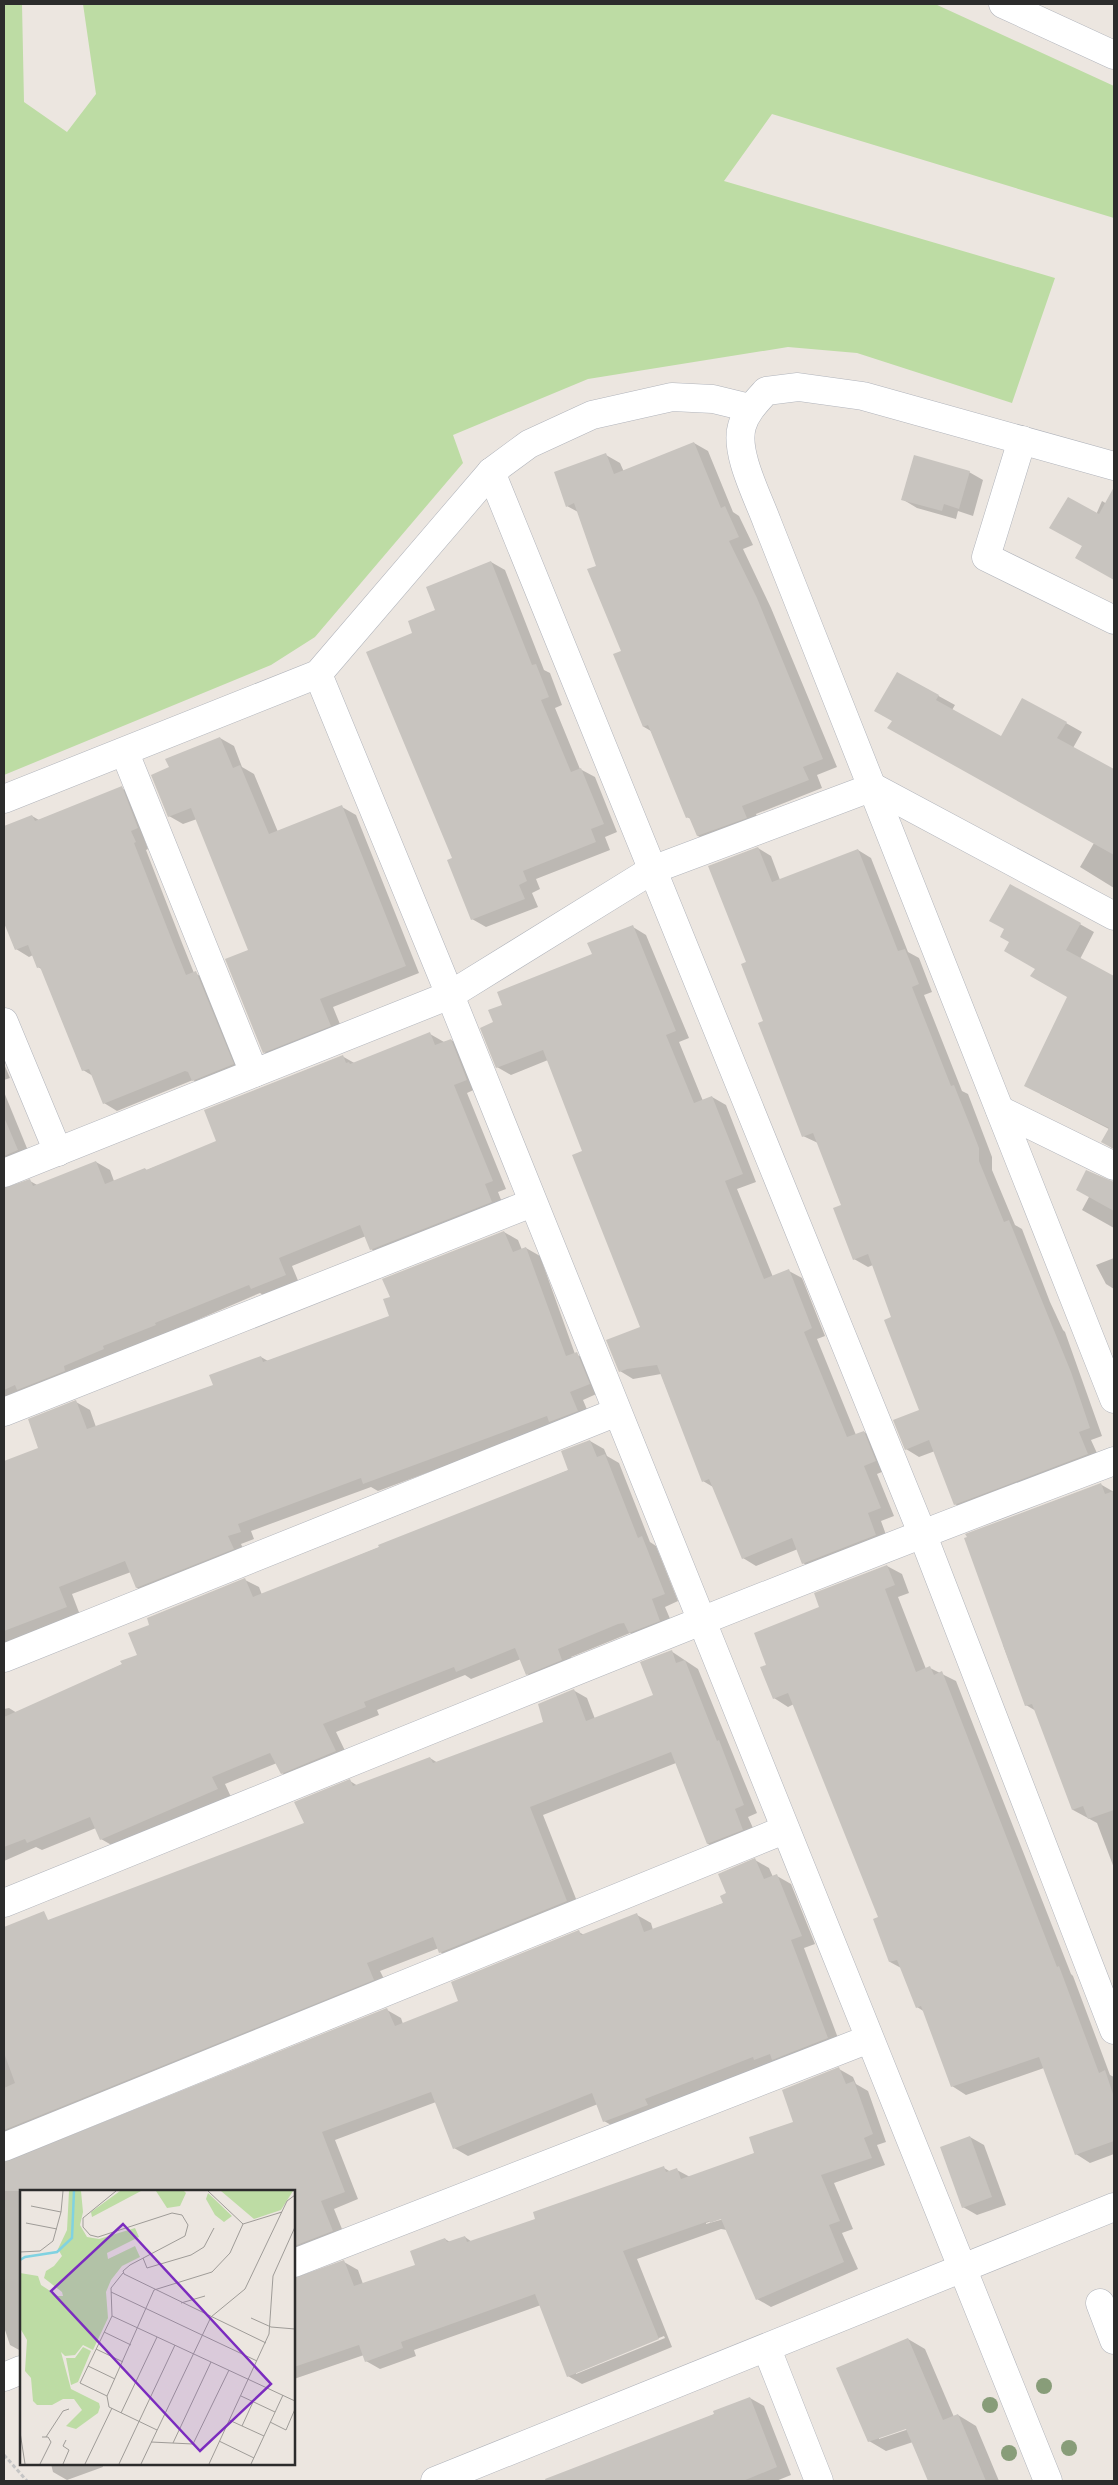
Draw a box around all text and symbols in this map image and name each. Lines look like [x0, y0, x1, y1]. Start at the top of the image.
inset map [20, 2190, 295, 2465]

